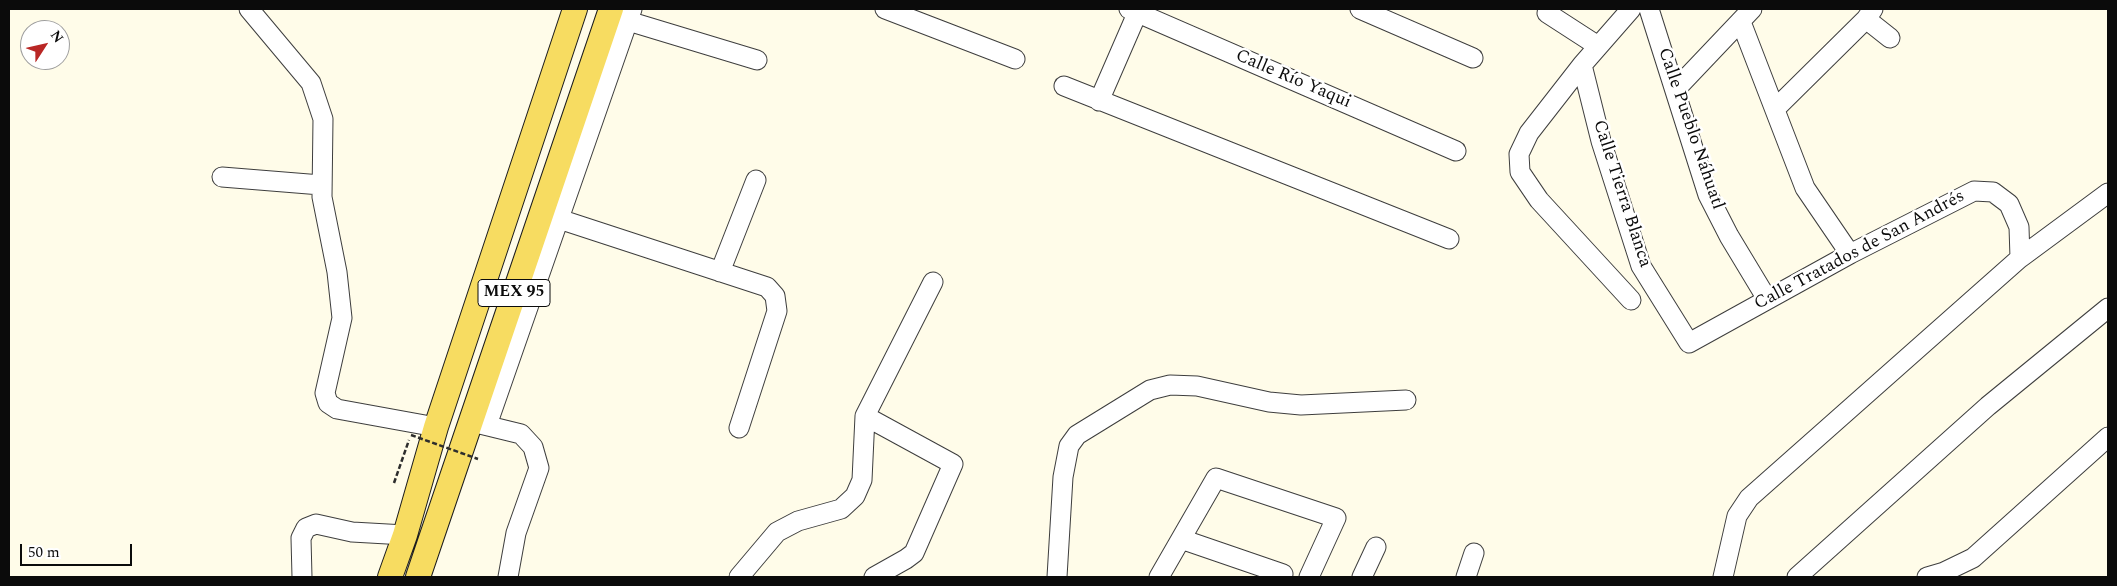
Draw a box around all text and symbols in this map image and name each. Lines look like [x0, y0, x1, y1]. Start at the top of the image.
north arrow [20, 20, 70, 70]
text: N [45, 26, 69, 47]
street label: Calle Pueblo Náhuatl [1652, 45, 1728, 213]
street label: Calle Río Yaqui [1232, 46, 1354, 114]
street label: Calle Tierra Blanca [1587, 118, 1655, 270]
street label: Calle Tratados de San Andrés [1751, 186, 1969, 316]
road number: MEX 95 [478, 280, 550, 306]
scale bar [22, 534, 135, 566]
text: 50 m [28, 541, 60, 564]

